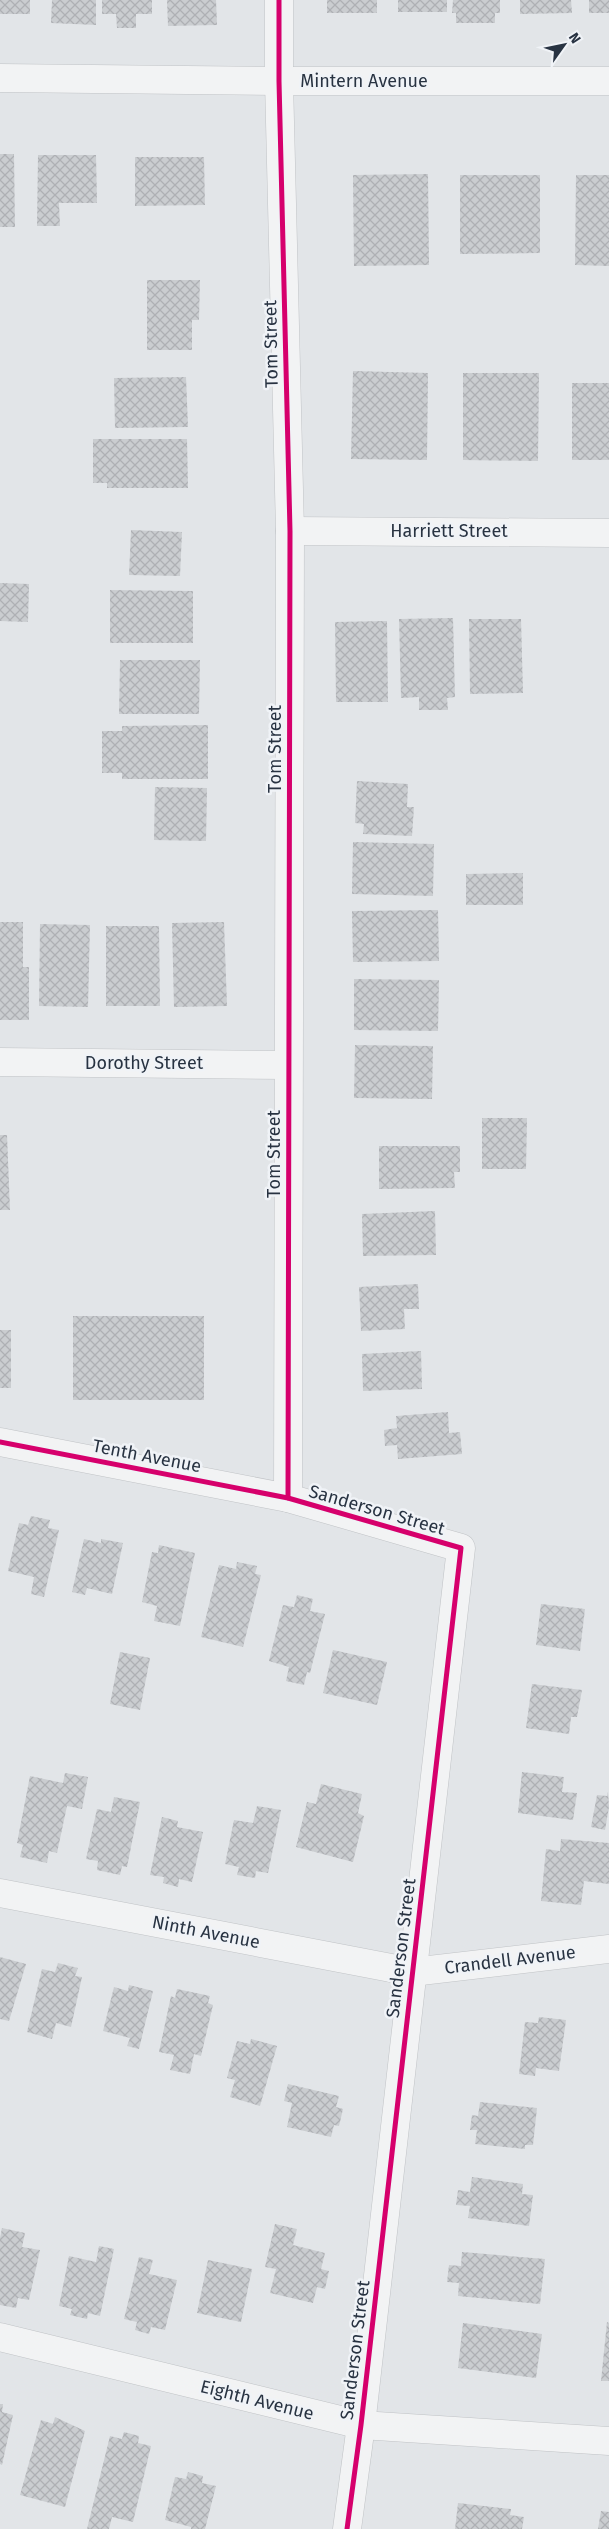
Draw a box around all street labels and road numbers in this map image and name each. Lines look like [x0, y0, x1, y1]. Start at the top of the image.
street label: Mintern Avenue [300, 70, 428, 92]
street label: Tom Street [259, 299, 283, 388]
street label: Harriett Street [390, 520, 508, 542]
street label: Tom Street [264, 705, 286, 793]
street label: Dorothy Street [85, 1052, 204, 1074]
street label: Tom Street [263, 1110, 285, 1198]
street label: Tenth Avenue [91, 1435, 203, 1477]
street label: Sanderson Street [306, 1480, 448, 1540]
street label: Sanderson Street [382, 1876, 421, 2019]
street label: Ninth Avenue [150, 1911, 262, 1953]
street label: Crandell Avenue [443, 1941, 577, 1979]
street label: Sanderson Street [336, 2278, 375, 2421]
street label: Eighth Avenue [198, 2375, 316, 2425]

